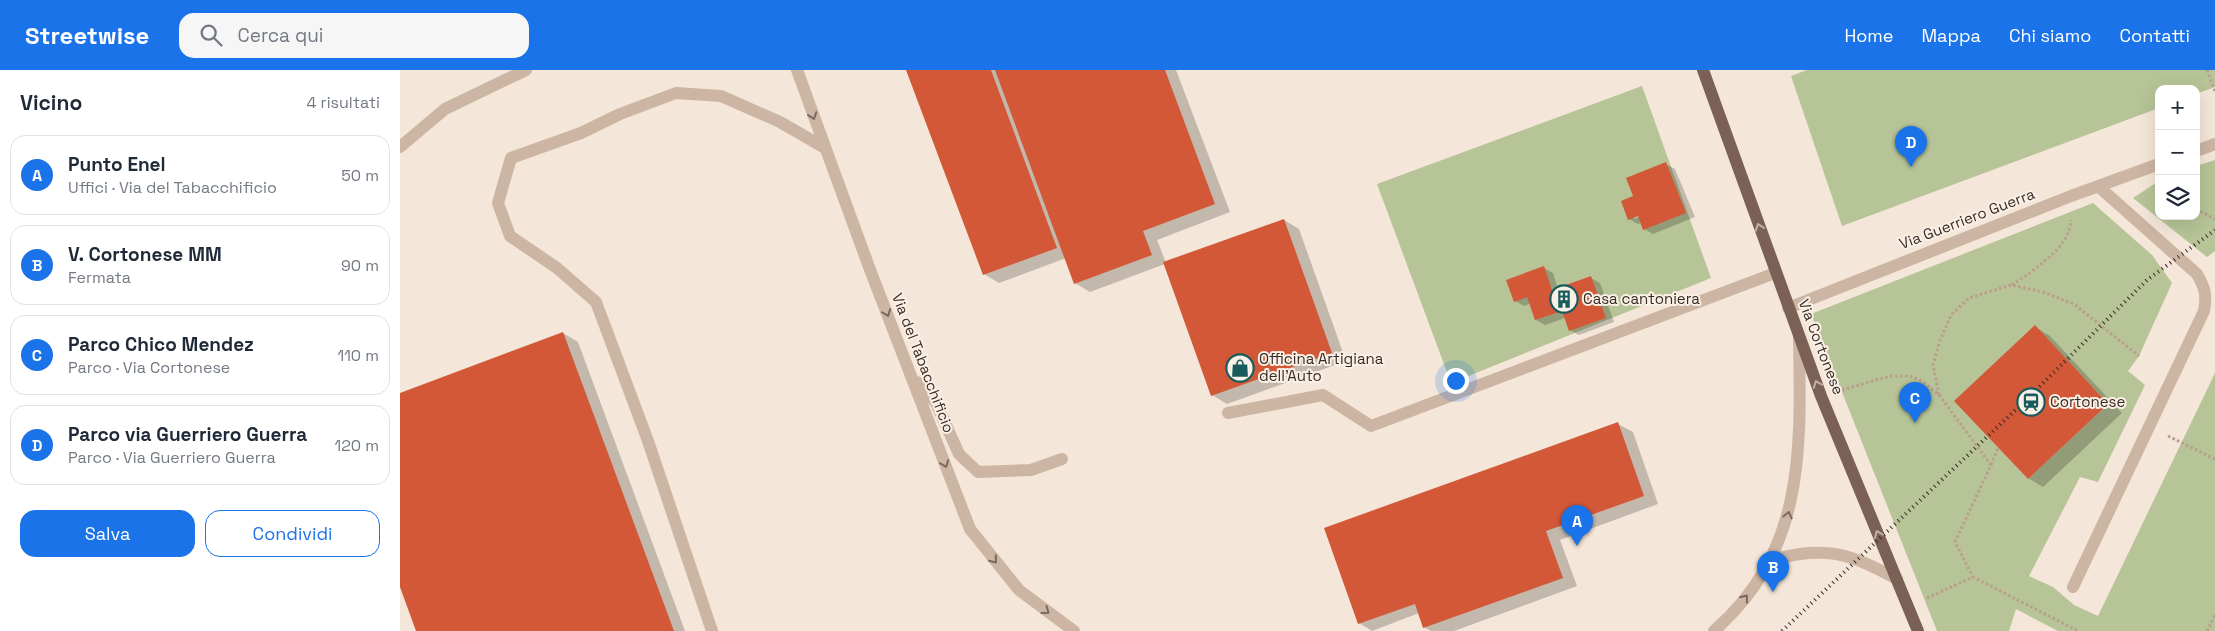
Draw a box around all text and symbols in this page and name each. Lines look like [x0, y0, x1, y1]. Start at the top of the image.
search box [179, 13, 529, 58]
text: Streetwise [25, 20, 149, 51]
icon: search [197, 21, 225, 49]
text: Cerca qui [237, 23, 323, 48]
text: Home [1844, 24, 1894, 47]
text: Mappa [1922, 24, 1981, 47]
text: Chi siamo [2009, 24, 2091, 47]
text: Contatti [2119, 24, 2190, 47]
map controls [2155, 85, 2200, 220]
button: + [2155, 85, 2200, 130]
text: Vicino [20, 89, 82, 116]
text: 4 risultati [307, 92, 380, 113]
one-way arrow [807, 111, 817, 120]
pin: D [1895, 126, 1927, 167]
button: − [2155, 130, 2200, 175]
text: Punto Enel [68, 152, 166, 177]
text: A [32, 165, 42, 186]
text: 50 m [341, 165, 379, 186]
button: layers [2155, 175, 2200, 220]
text: Uffici · Via del Tabacchificio [68, 177, 277, 198]
street label: Via Guerriero Guerra [1896, 184, 2038, 253]
one-way arrow [1755, 223, 1765, 232]
text: V. Cortonese MM [68, 242, 222, 267]
text: B [32, 255, 42, 276]
text: 90 m [341, 255, 379, 276]
text: Fermata [68, 267, 131, 288]
building icon: Casa cantoniera [1549, 284, 1579, 314]
place label: Casa cantoniera [1583, 289, 1700, 308]
street label: Via del Tabacchificio [888, 290, 959, 435]
street label: Via Cortonese [1795, 296, 1848, 397]
one-way arrow [881, 308, 891, 316]
text: Parco Chico Mendez [68, 332, 254, 357]
text: C [32, 345, 42, 366]
text: 110 m [337, 345, 379, 366]
place label: Officina Artigiana dell'Auto [1259, 349, 1384, 385]
shop icon: Officina Artigiana dell'Auto [1225, 353, 1255, 383]
text: Parco · Via Cortonese [68, 357, 230, 378]
your location [1443, 368, 1469, 394]
one-way arrow [1813, 380, 1823, 389]
pin: C [1899, 382, 1931, 423]
station icon: Cortonese [2016, 387, 2046, 417]
place label: Cortonese [2050, 392, 2125, 411]
text: Parco via Guerriero Guerra [68, 422, 307, 447]
text: D [32, 435, 42, 456]
text: 120 m [335, 435, 379, 456]
text: Parco · Via Guerriero Guerra [68, 447, 276, 468]
one-way arrow [939, 459, 949, 468]
pin: A [1561, 505, 1593, 546]
button: Salva [20, 510, 195, 557]
button: Condividi [205, 510, 380, 557]
one-way arrow [1782, 510, 1793, 519]
one-way arrow [1874, 531, 1884, 539]
pin: B [1757, 551, 1789, 592]
one-way arrow [989, 554, 998, 563]
one-way arrow [1740, 595, 1748, 604]
one-way arrow [1041, 604, 1050, 614]

